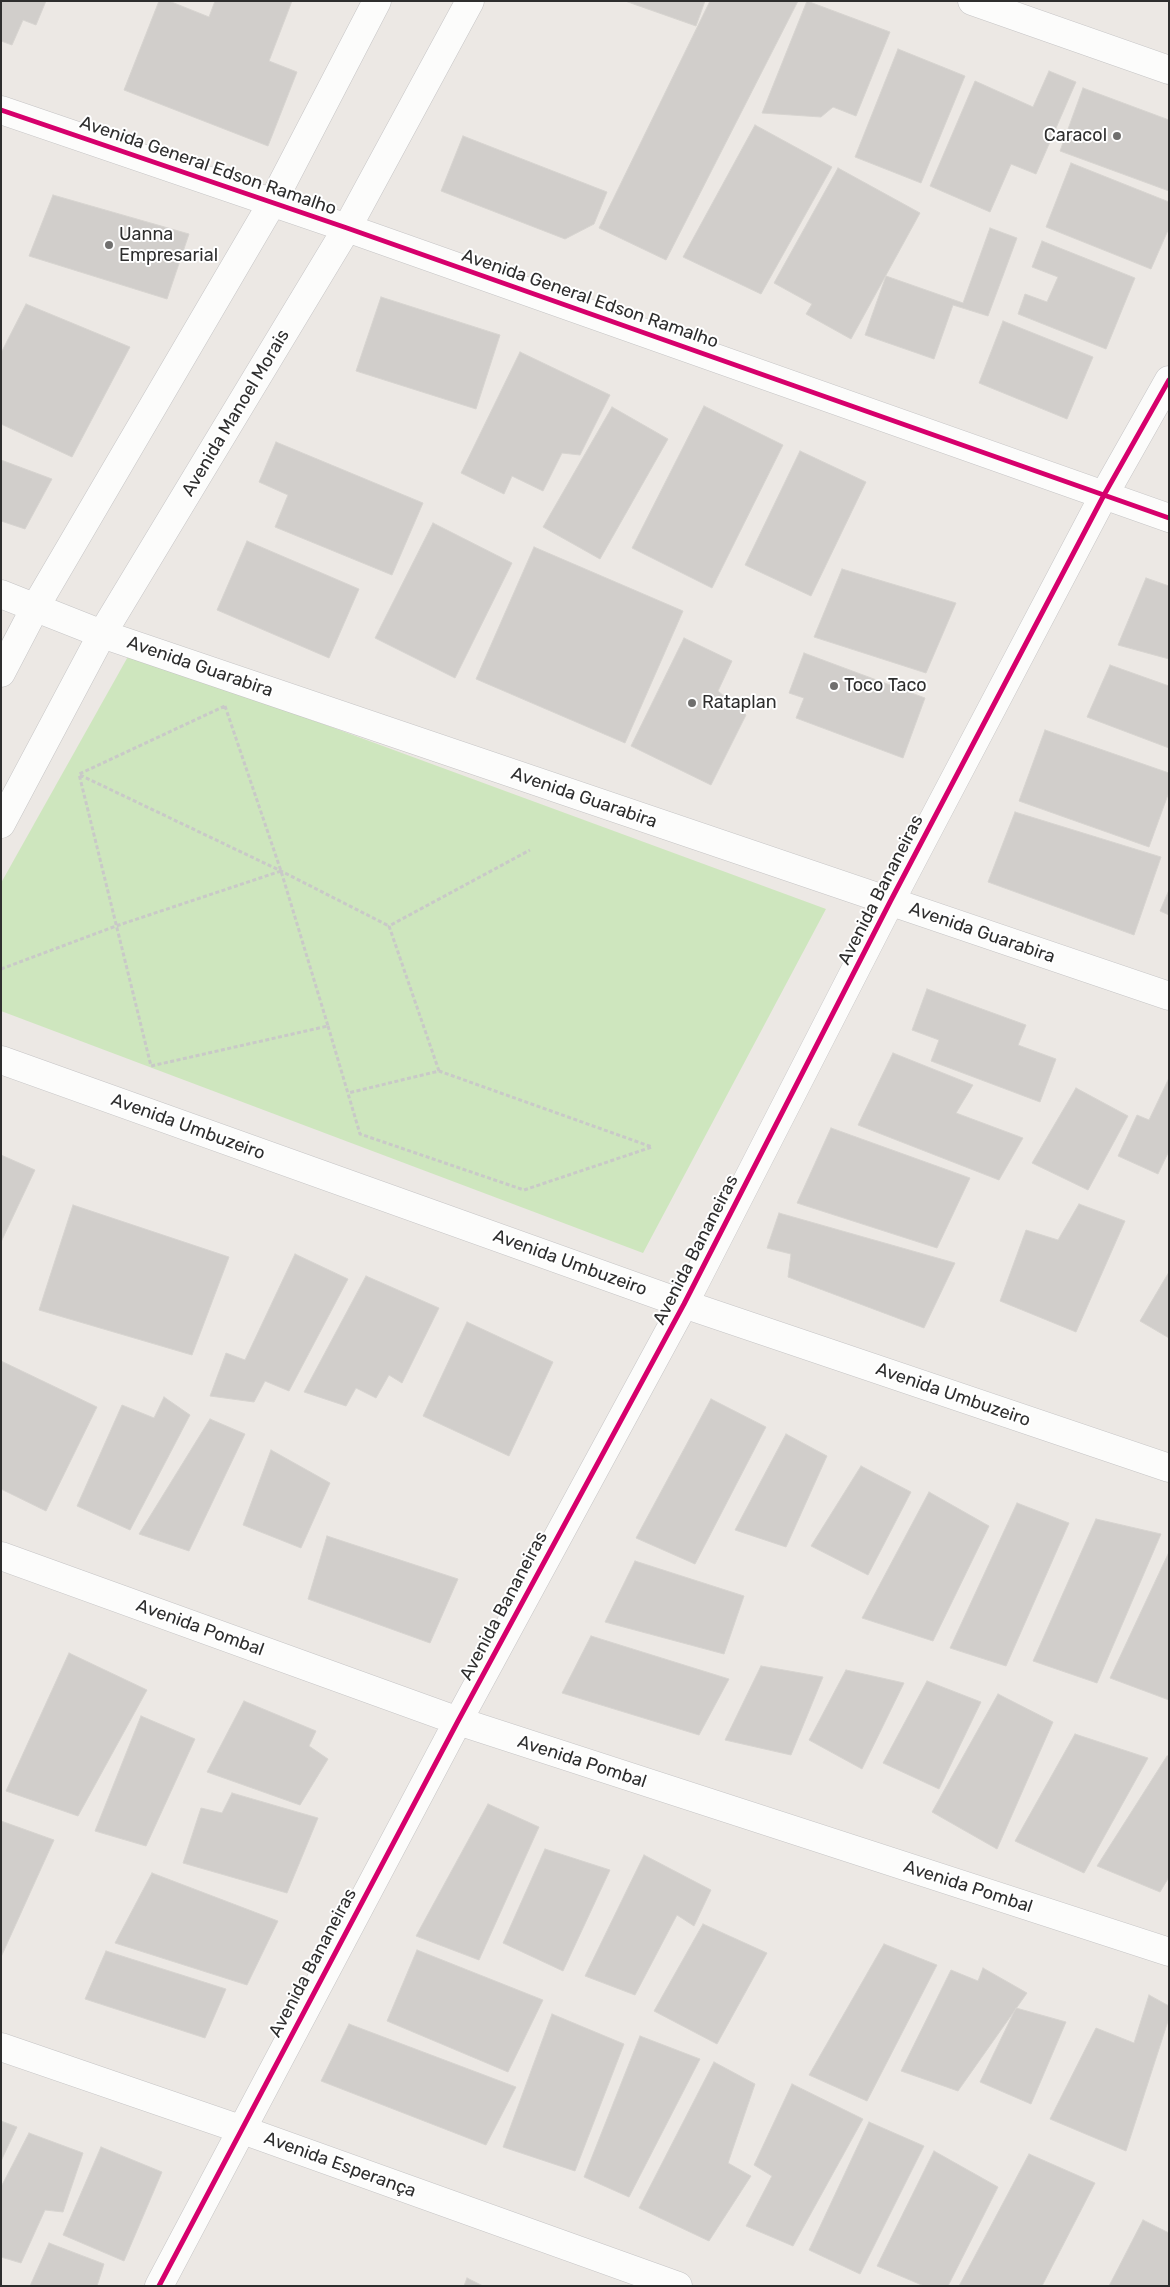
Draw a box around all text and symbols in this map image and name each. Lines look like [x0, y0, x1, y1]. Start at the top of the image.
street label: Avenida General Edson Ramalho [77, 112, 339, 220]
place label: Caracol [1044, 125, 1107, 147]
marker: Caracol [1111, 130, 1123, 142]
place label: Uanna Empresarial [119, 224, 218, 266]
marker: Uanna Empresarial [103, 239, 115, 251]
street label: Avenida General Edson Ramalho [459, 245, 721, 353]
street label: Avenida Manoel Morais [178, 326, 294, 500]
street label: Avenida Guarabira [124, 632, 276, 702]
place label: Toco Taco [844, 675, 927, 697]
marker: Toco Taco [828, 680, 840, 692]
place label: Rataplan [702, 692, 777, 714]
marker: Rataplan [686, 697, 698, 709]
street label: Avenida Guarabira [508, 763, 660, 833]
street label: Avenida Bananeiras [834, 811, 928, 969]
street label: Avenida Guarabira [906, 898, 1058, 968]
street label: Avenida Umbuzeiro [108, 1089, 268, 1165]
street label: Avenida Bananeiras [649, 1171, 743, 1329]
street label: Avenida Umbuzeiro [490, 1225, 650, 1301]
street label: Avenida Umbuzeiro [873, 1358, 1033, 1432]
street label: Avenida Bananeiras [456, 1528, 552, 1684]
street label: Avenida Pombal [133, 1595, 267, 1661]
street label: Avenida Pombal [515, 1731, 649, 1793]
street label: Avenida Pombal [901, 1856, 1035, 1918]
street label: Avenida Bananeiras [265, 1885, 361, 2041]
street label: Avenida Esperança [261, 2128, 419, 2202]

